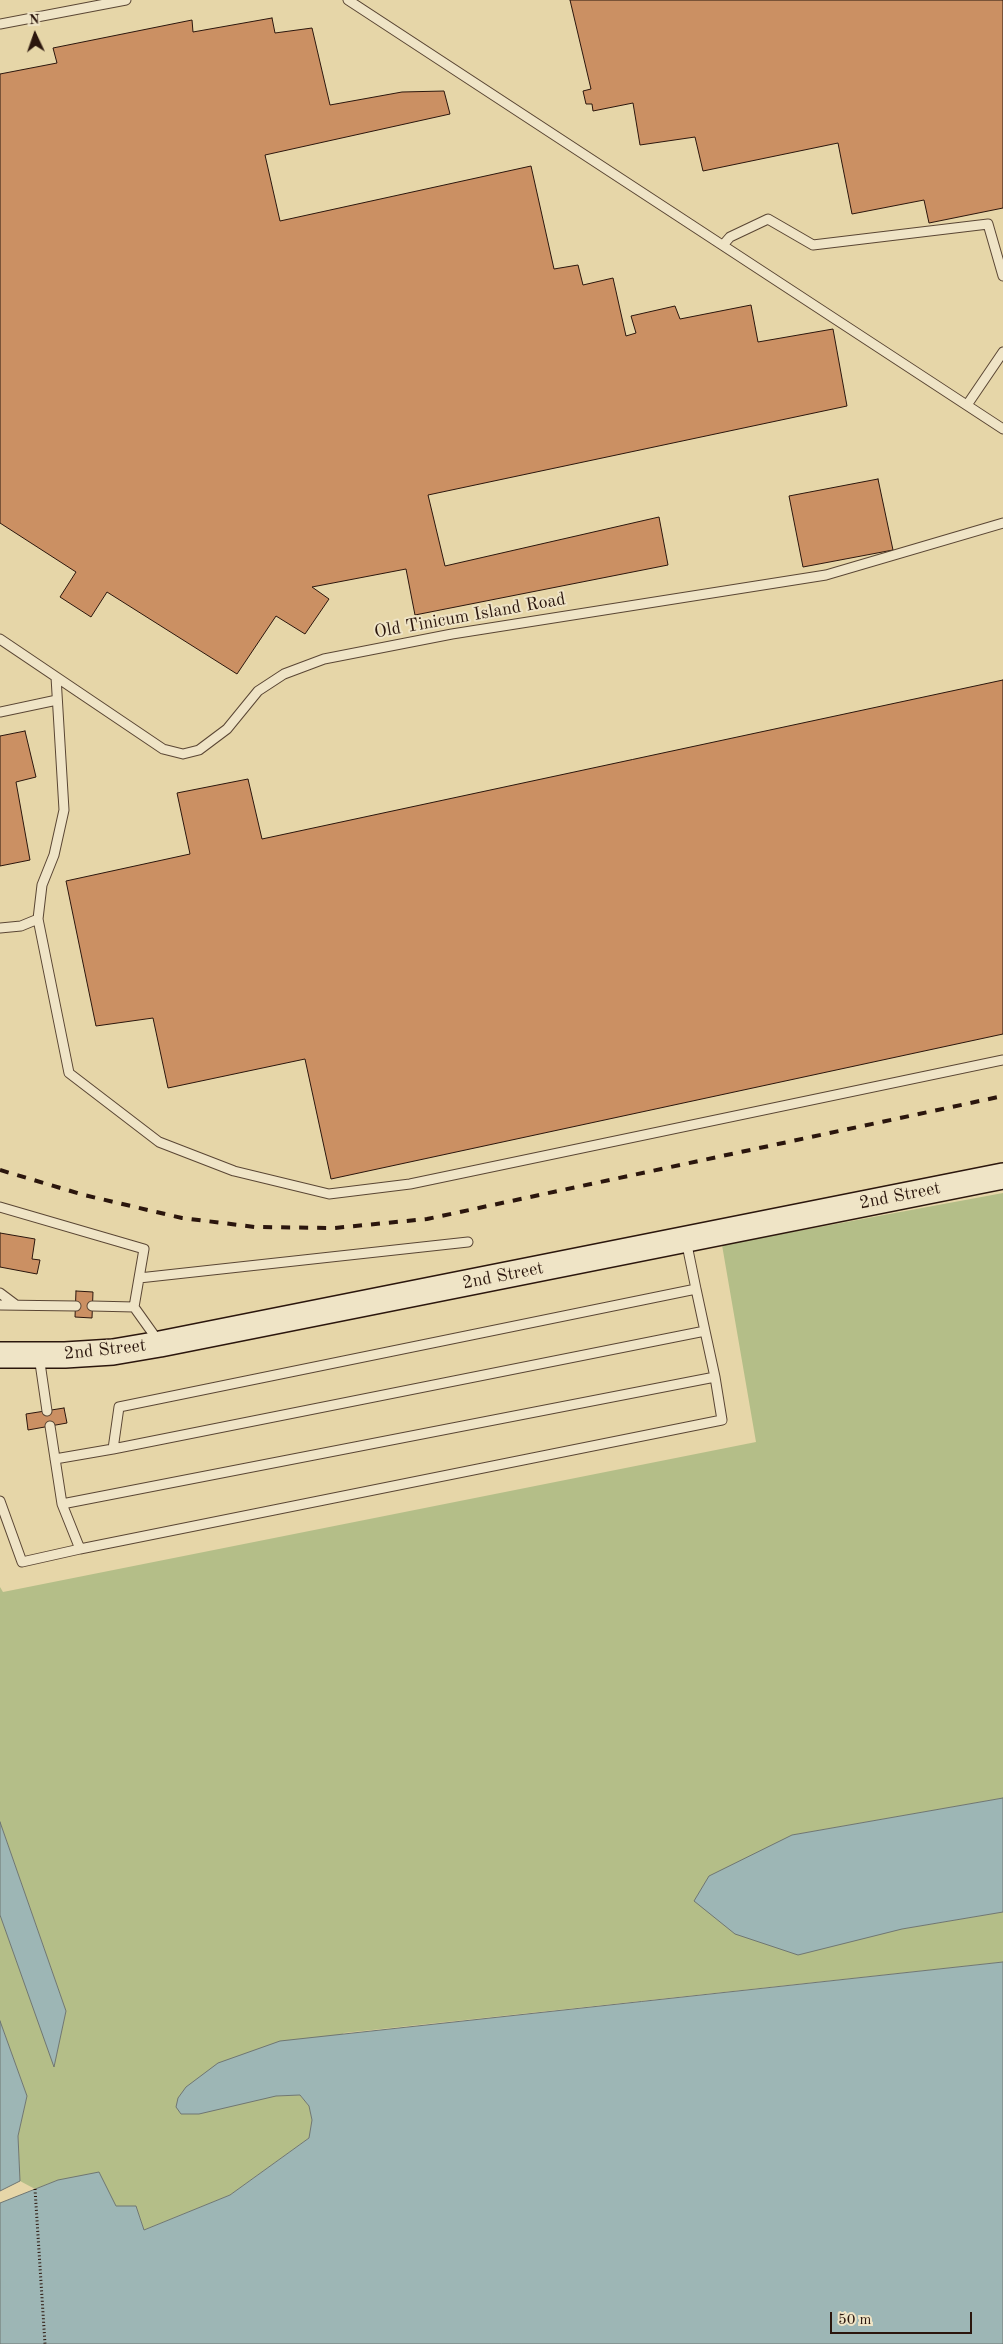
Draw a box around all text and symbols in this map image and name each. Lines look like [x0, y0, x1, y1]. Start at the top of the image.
north arrow [10, 10, 60, 60]
text: N [28, 13, 40, 27]
street label: Old Tinicum Island Road [373, 589, 567, 643]
street label: 2nd Street [858, 1178, 942, 1214]
street label: 2nd Street [461, 1258, 545, 1294]
street label: 2nd Street [63, 1335, 147, 1365]
scale bar [833, 2302, 976, 2334]
text: 50 m [838, 2313, 872, 2328]

